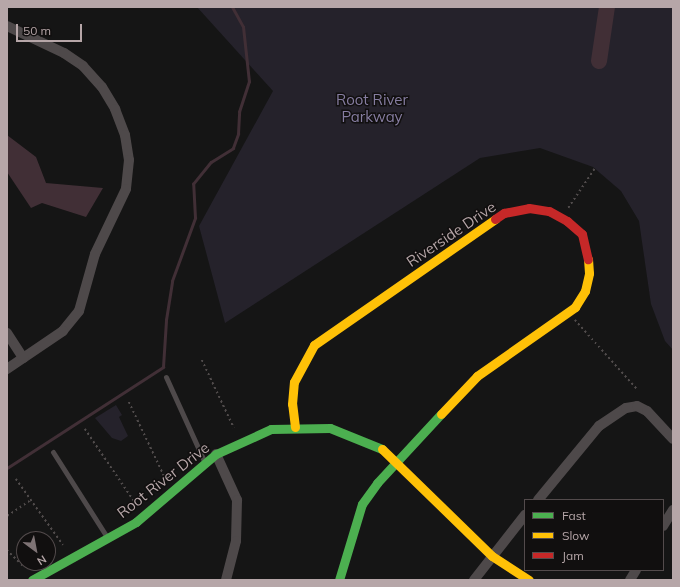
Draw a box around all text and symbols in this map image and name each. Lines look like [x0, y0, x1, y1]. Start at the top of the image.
scale bar [18, 16, 84, 42]
text: 50 m [23, 23, 51, 38]
park label: Root River Parkway [336, 90, 408, 125]
street label: Riverside Drive [403, 198, 499, 270]
street label: Root River Drive [113, 438, 213, 522]
legend [524, 499, 664, 571]
text: Fast [562, 508, 586, 523]
text: Slow [562, 528, 590, 543]
north arrow [16, 531, 56, 571]
text: Jam [562, 548, 584, 563]
text: N [35, 552, 49, 568]

